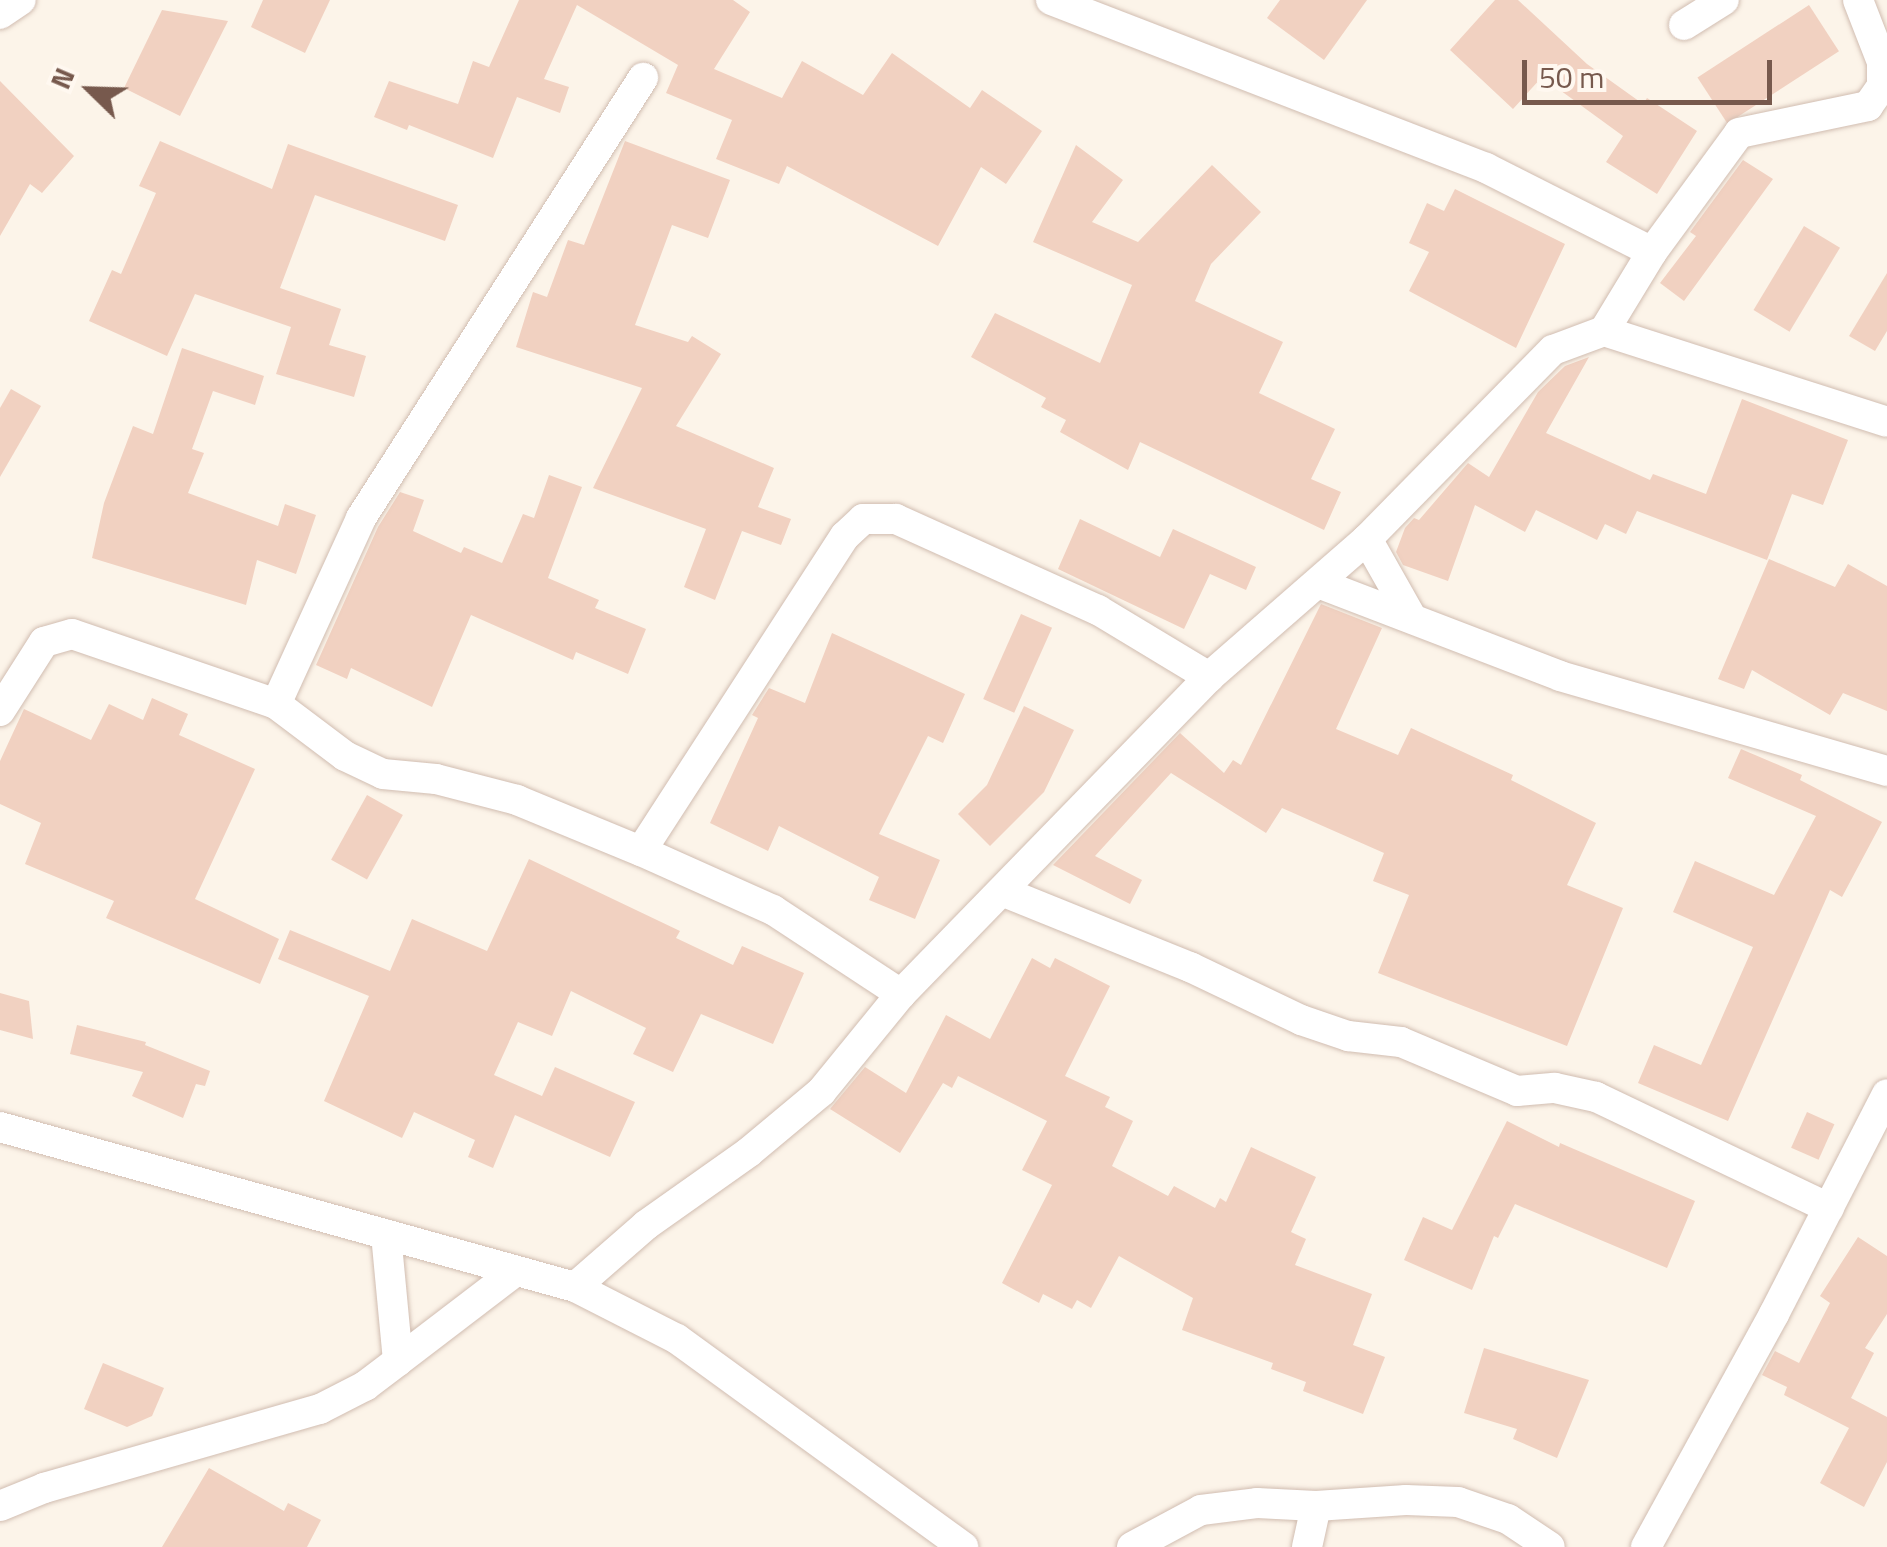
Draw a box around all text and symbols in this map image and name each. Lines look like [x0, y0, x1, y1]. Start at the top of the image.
north arrow [40, 40, 140, 140]
scale bar [1527, 40, 1777, 102]
text: 50 m [1539, 54, 1604, 100]
text: N [38, 61, 86, 95]

